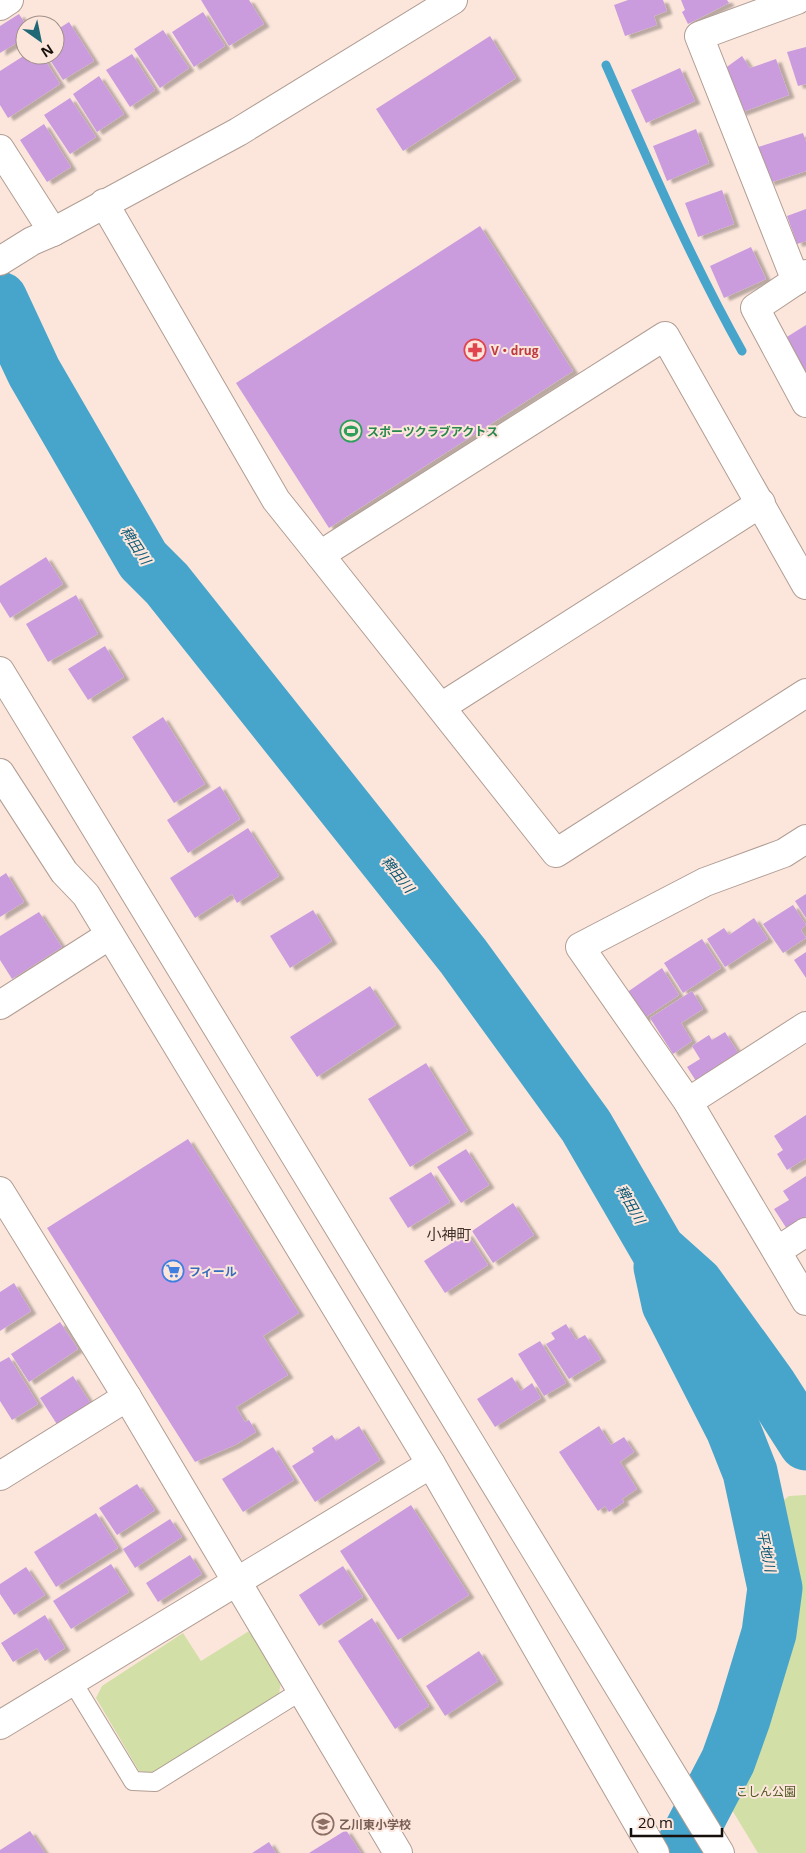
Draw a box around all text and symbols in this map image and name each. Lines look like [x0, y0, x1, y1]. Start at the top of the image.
north arrow [15, 15, 65, 65]
text: N [37, 40, 57, 62]
pharmacy icon: V・drug [463, 338, 487, 362]
place label: V・drug [491, 342, 539, 359]
sports icon: スポーツクラブアクトス [339, 419, 363, 443]
place label: スポーツクラブアクトス [367, 423, 498, 440]
water label: 稗田川 [117, 522, 156, 569]
water label: 稗田川 [377, 852, 420, 898]
water label: 稗田川 [612, 1181, 651, 1229]
district label: 小神町 [426, 1224, 472, 1244]
supermarket icon: フィール [161, 1259, 185, 1283]
place label: フィール [189, 1263, 237, 1280]
water label: 平地川 [753, 1528, 781, 1575]
park label: こしん公園 [736, 1783, 796, 1800]
scale bar [631, 1806, 722, 1838]
school or university icon: 乙川東小学校 [311, 1812, 335, 1836]
text: 20 m [638, 1812, 673, 1832]
place label: 乙川東小学校 [339, 1816, 411, 1833]

